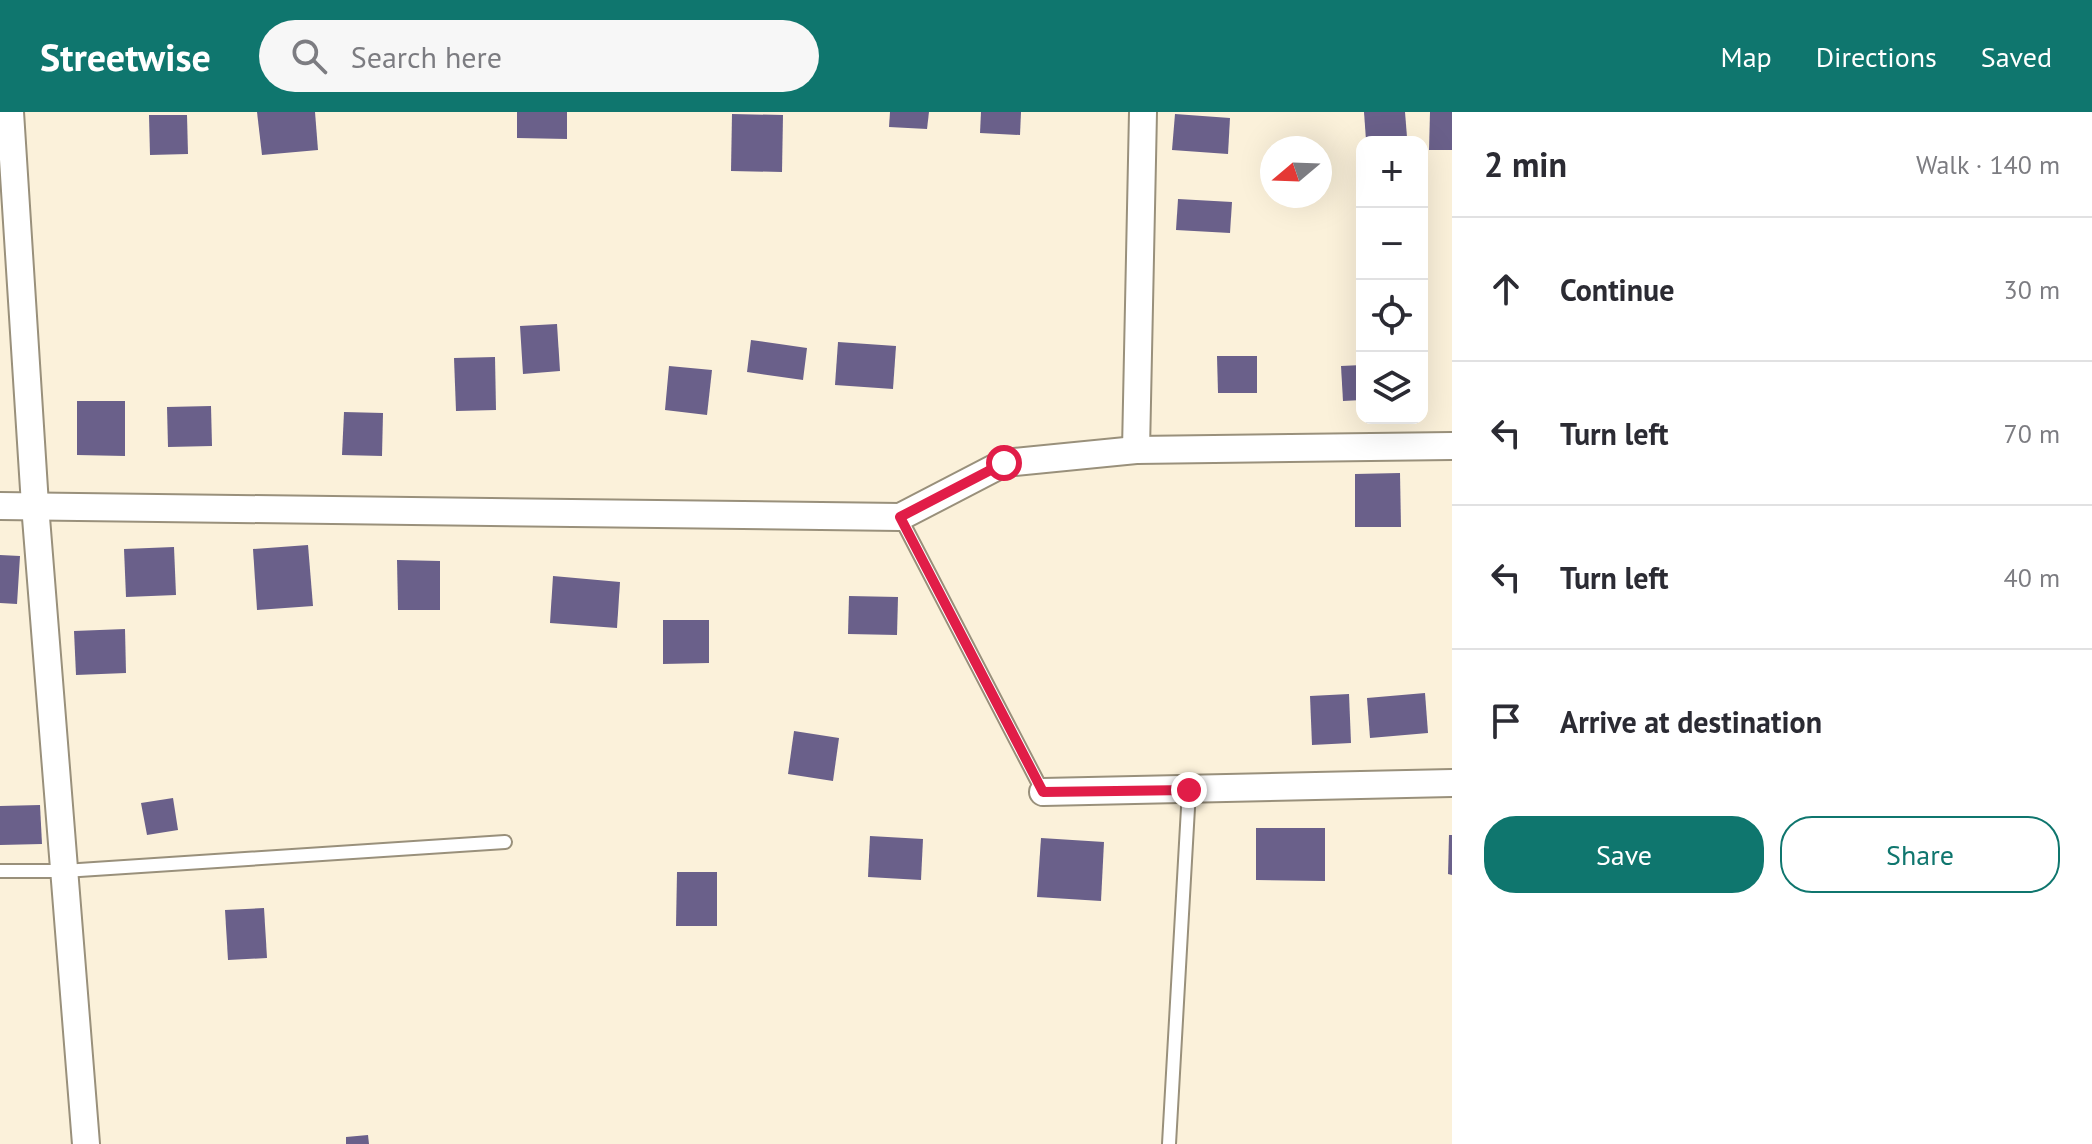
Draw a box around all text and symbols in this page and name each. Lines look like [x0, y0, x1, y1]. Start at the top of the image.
search box [259, 20, 819, 92]
text: Streetwise [40, 32, 211, 81]
icon: search [287, 34, 331, 78]
text: Search here [351, 37, 502, 76]
text: Map [1721, 38, 1772, 75]
text: Directions [1816, 38, 1937, 75]
text: Saved [1981, 38, 2052, 75]
north arrow [1260, 136, 1332, 208]
map controls [1356, 136, 1428, 424]
button: + [1356, 136, 1428, 208]
text: 2 min [1484, 142, 1567, 186]
text: Walk · 140 m [1916, 148, 2060, 181]
button: − [1356, 208, 1428, 280]
icon: ahead [1484, 267, 1528, 311]
text: Continue [1560, 270, 1674, 309]
text: 30 m [2004, 273, 2060, 306]
button: locate [1356, 280, 1428, 352]
button: layers [1356, 352, 1428, 424]
icon: left [1484, 411, 1528, 455]
text: Turn left [1560, 414, 1668, 453]
text: 70 m [2004, 417, 2060, 450]
route start [986, 445, 1022, 481]
icon: left [1484, 555, 1528, 599]
text: Turn left [1560, 558, 1668, 597]
text: 40 m [2004, 561, 2060, 594]
icon: arrive [1484, 699, 1528, 743]
text: Arrive at destination [1560, 702, 1822, 741]
route end [1171, 772, 1207, 808]
button: Save [1484, 816, 1764, 893]
button: Share [1780, 816, 2060, 893]

